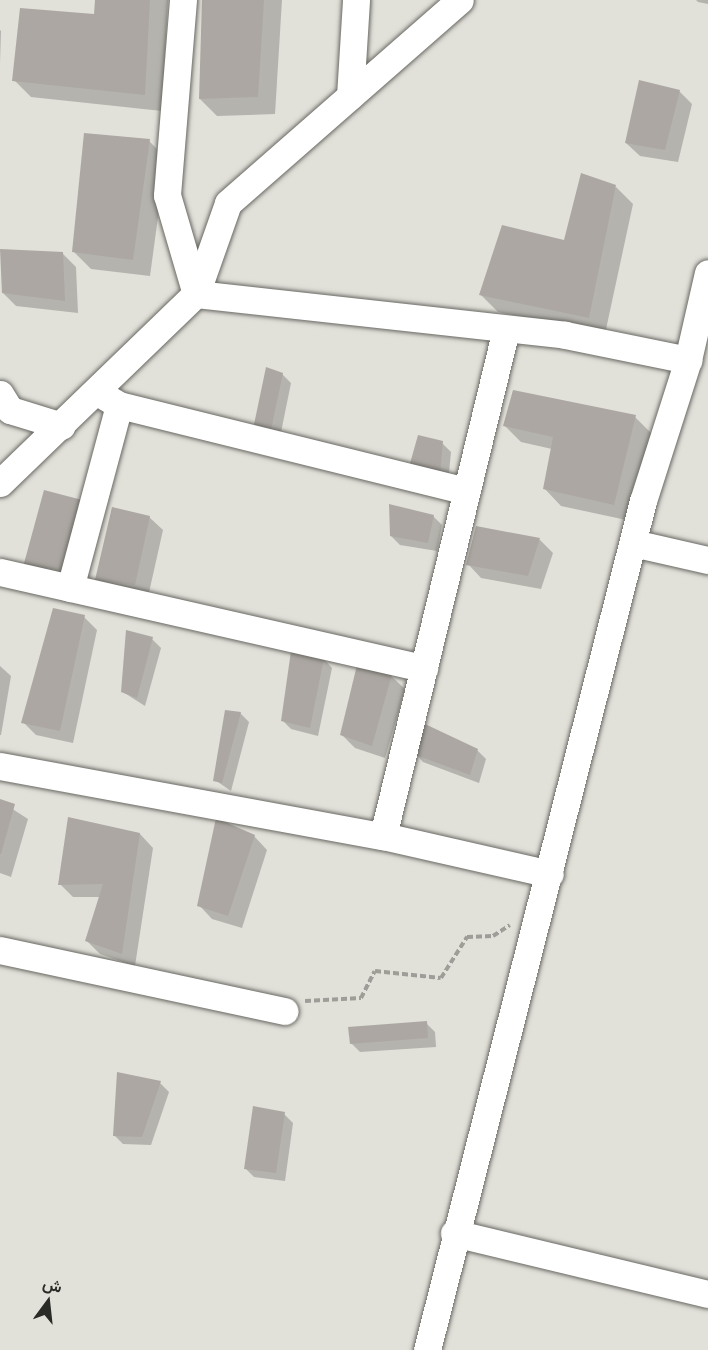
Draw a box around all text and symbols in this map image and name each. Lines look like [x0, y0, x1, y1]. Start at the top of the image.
north arrow [18, 1272, 78, 1332]
text: ش [41, 1272, 65, 1296]

